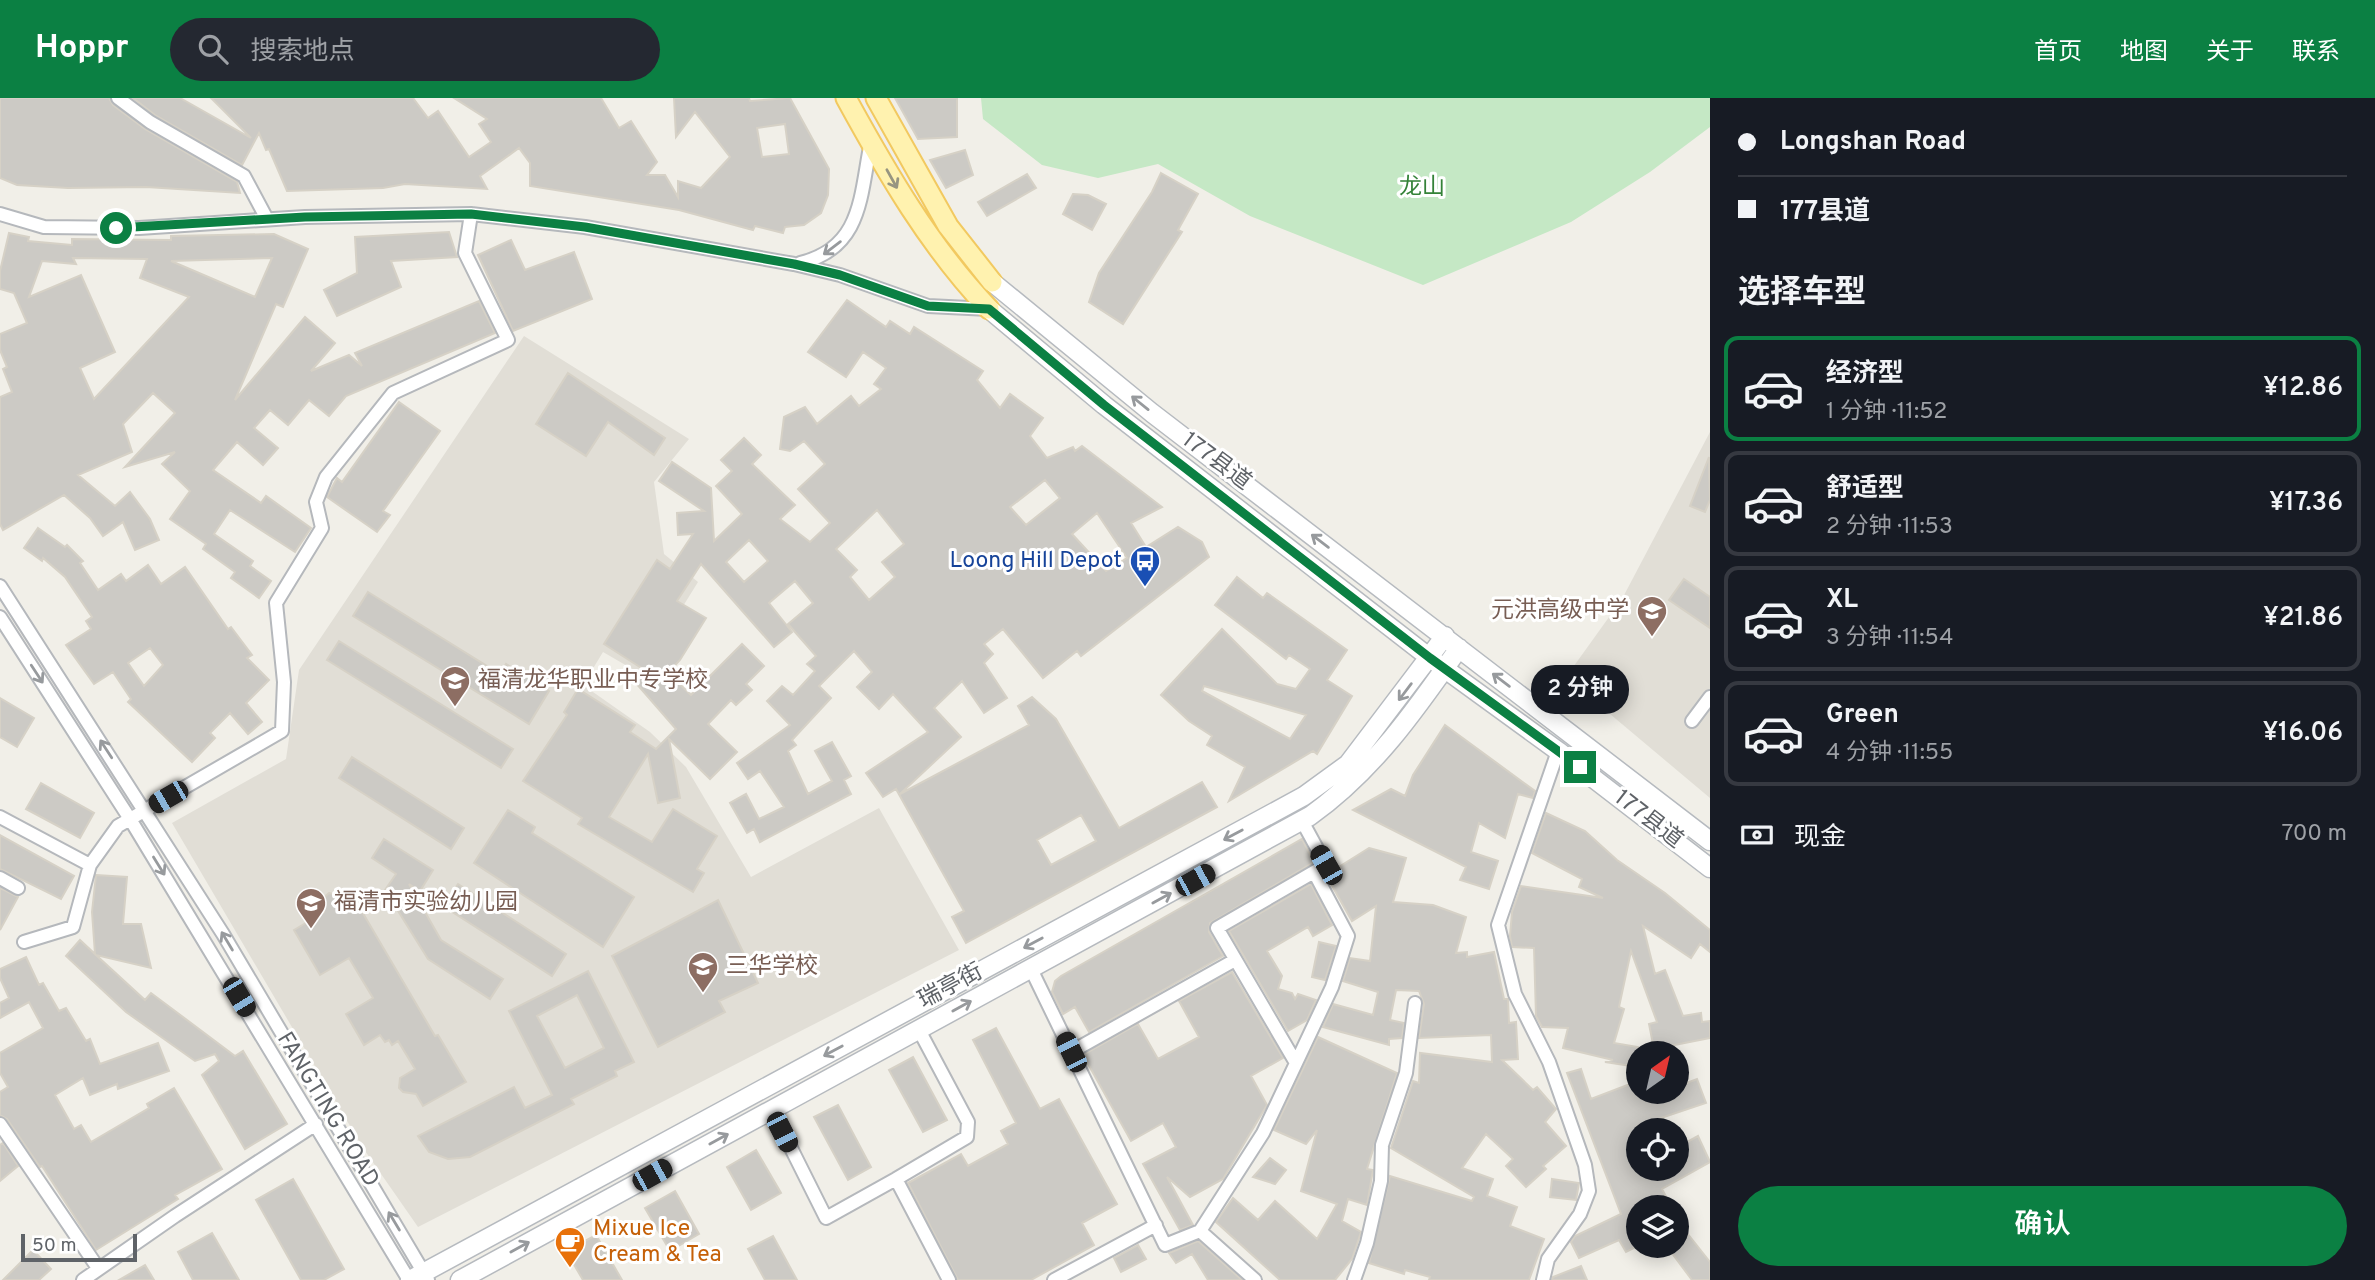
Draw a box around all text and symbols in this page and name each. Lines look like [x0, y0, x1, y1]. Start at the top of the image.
search box [170, 18, 660, 81]
text: Hoppr [35, 28, 128, 70]
icon: search [194, 30, 232, 68]
text: 搜索地点 [250, 36, 354, 69]
text: 首页 [2034, 38, 2082, 68]
text: 地图 [2120, 38, 2168, 68]
text: 关于 [2206, 38, 2254, 68]
text: 联系 [2292, 38, 2340, 68]
text: Longshan Road [1780, 126, 1966, 159]
one-way arrow [885, 168, 899, 188]
park label: 龙山 [1399, 174, 1445, 203]
text: 177县道 [1780, 196, 1870, 229]
route start [100, 212, 132, 244]
one-way arrow [823, 241, 842, 255]
text: 选择车型 [1738, 274, 1866, 314]
icon: car [1742, 357, 1805, 420]
text: 经济型 [1826, 358, 1904, 391]
text: ¥12.86 [2263, 372, 2343, 405]
one-way arrow [1131, 395, 1149, 411]
text: 1 分钟 · 11:52 [1826, 398, 1947, 427]
street label: 177县道 [1176, 427, 1256, 497]
icon: car [1742, 472, 1805, 535]
text: 舒适型 [1826, 473, 1904, 506]
text: ¥17.36 [2269, 487, 2343, 520]
text: 2 分钟 · 11:53 [1826, 513, 1953, 542]
one-way arrow [1311, 534, 1330, 549]
bus stop icon: Loong Hill Depot [1128, 544, 1162, 588]
place label: Loong Hill Depot [949, 547, 1122, 576]
text: XL [1826, 584, 1858, 617]
icon: car [1742, 587, 1805, 650]
school or university icon: 元洪高级中学 [1635, 594, 1669, 638]
place label: 元洪高级中学 [1491, 597, 1629, 626]
text: ¥21.86 [2263, 602, 2343, 635]
text: 3 分钟 · 11:54 [1826, 624, 1953, 653]
one-way arrow [30, 664, 44, 684]
school or university icon: 福清龙华职业中专学校 [438, 664, 472, 708]
callout: 2 分钟 [1531, 666, 1629, 714]
place label: 福清龙华职业中专学校 [478, 667, 708, 696]
one-way arrow [1492, 672, 1510, 687]
text: 2 分钟 [1547, 675, 1613, 704]
one-way arrow [1398, 682, 1412, 701]
text: Green [1826, 699, 1899, 732]
icon: car [1742, 702, 1805, 765]
text: ¥16.06 [2263, 717, 2343, 750]
text: 4 分钟 · 11:55 [1826, 739, 1953, 768]
one-way arrow [98, 740, 113, 759]
route end [1564, 751, 1596, 783]
car [145, 777, 192, 817]
street label: 177县道 [1608, 784, 1688, 856]
icon: cash [1738, 816, 1776, 854]
text: 700 m [2281, 820, 2347, 849]
text: 现金 [1794, 822, 1846, 855]
one-way arrow [1223, 828, 1244, 842]
car [1307, 842, 1346, 888]
one-way arrow [152, 856, 166, 876]
car [1172, 861, 1219, 899]
school or university icon: 福清市实验幼儿园 [294, 886, 328, 930]
place label: 福清市实验幼儿园 [334, 889, 518, 918]
one-way arrow [1151, 890, 1172, 904]
one-way arrow [220, 932, 234, 952]
one-way arrow [1023, 937, 1044, 950]
school or university icon: 三华学校 [686, 950, 720, 994]
place label: 三华学校 [726, 953, 818, 982]
street label: 瑞亭街 [914, 958, 988, 1016]
car [220, 974, 259, 1020]
one-way arrow [951, 999, 972, 1012]
street label: FANGTING ROAD [269, 1027, 385, 1193]
car [1053, 1029, 1090, 1075]
north arrow [1626, 1041, 1689, 1104]
map controls [1626, 1041, 1689, 1258]
one-way arrow [823, 1044, 843, 1058]
car [764, 1109, 801, 1155]
button: locate [1626, 1118, 1689, 1181]
one-way arrow [709, 1131, 729, 1145]
car [629, 1156, 676, 1194]
button: 确认 [1738, 1186, 2347, 1266]
button: layers [1626, 1195, 1689, 1258]
one-way arrow [386, 1211, 400, 1231]
place label: Mixue Ice Cream & Tea [593, 1215, 722, 1270]
cafe icon: Mixue Ice Cream & Tea [553, 1225, 587, 1269]
scale bar [21, 1231, 136, 1263]
text: 50 m [32, 1234, 77, 1258]
one-way arrow [509, 1240, 529, 1254]

